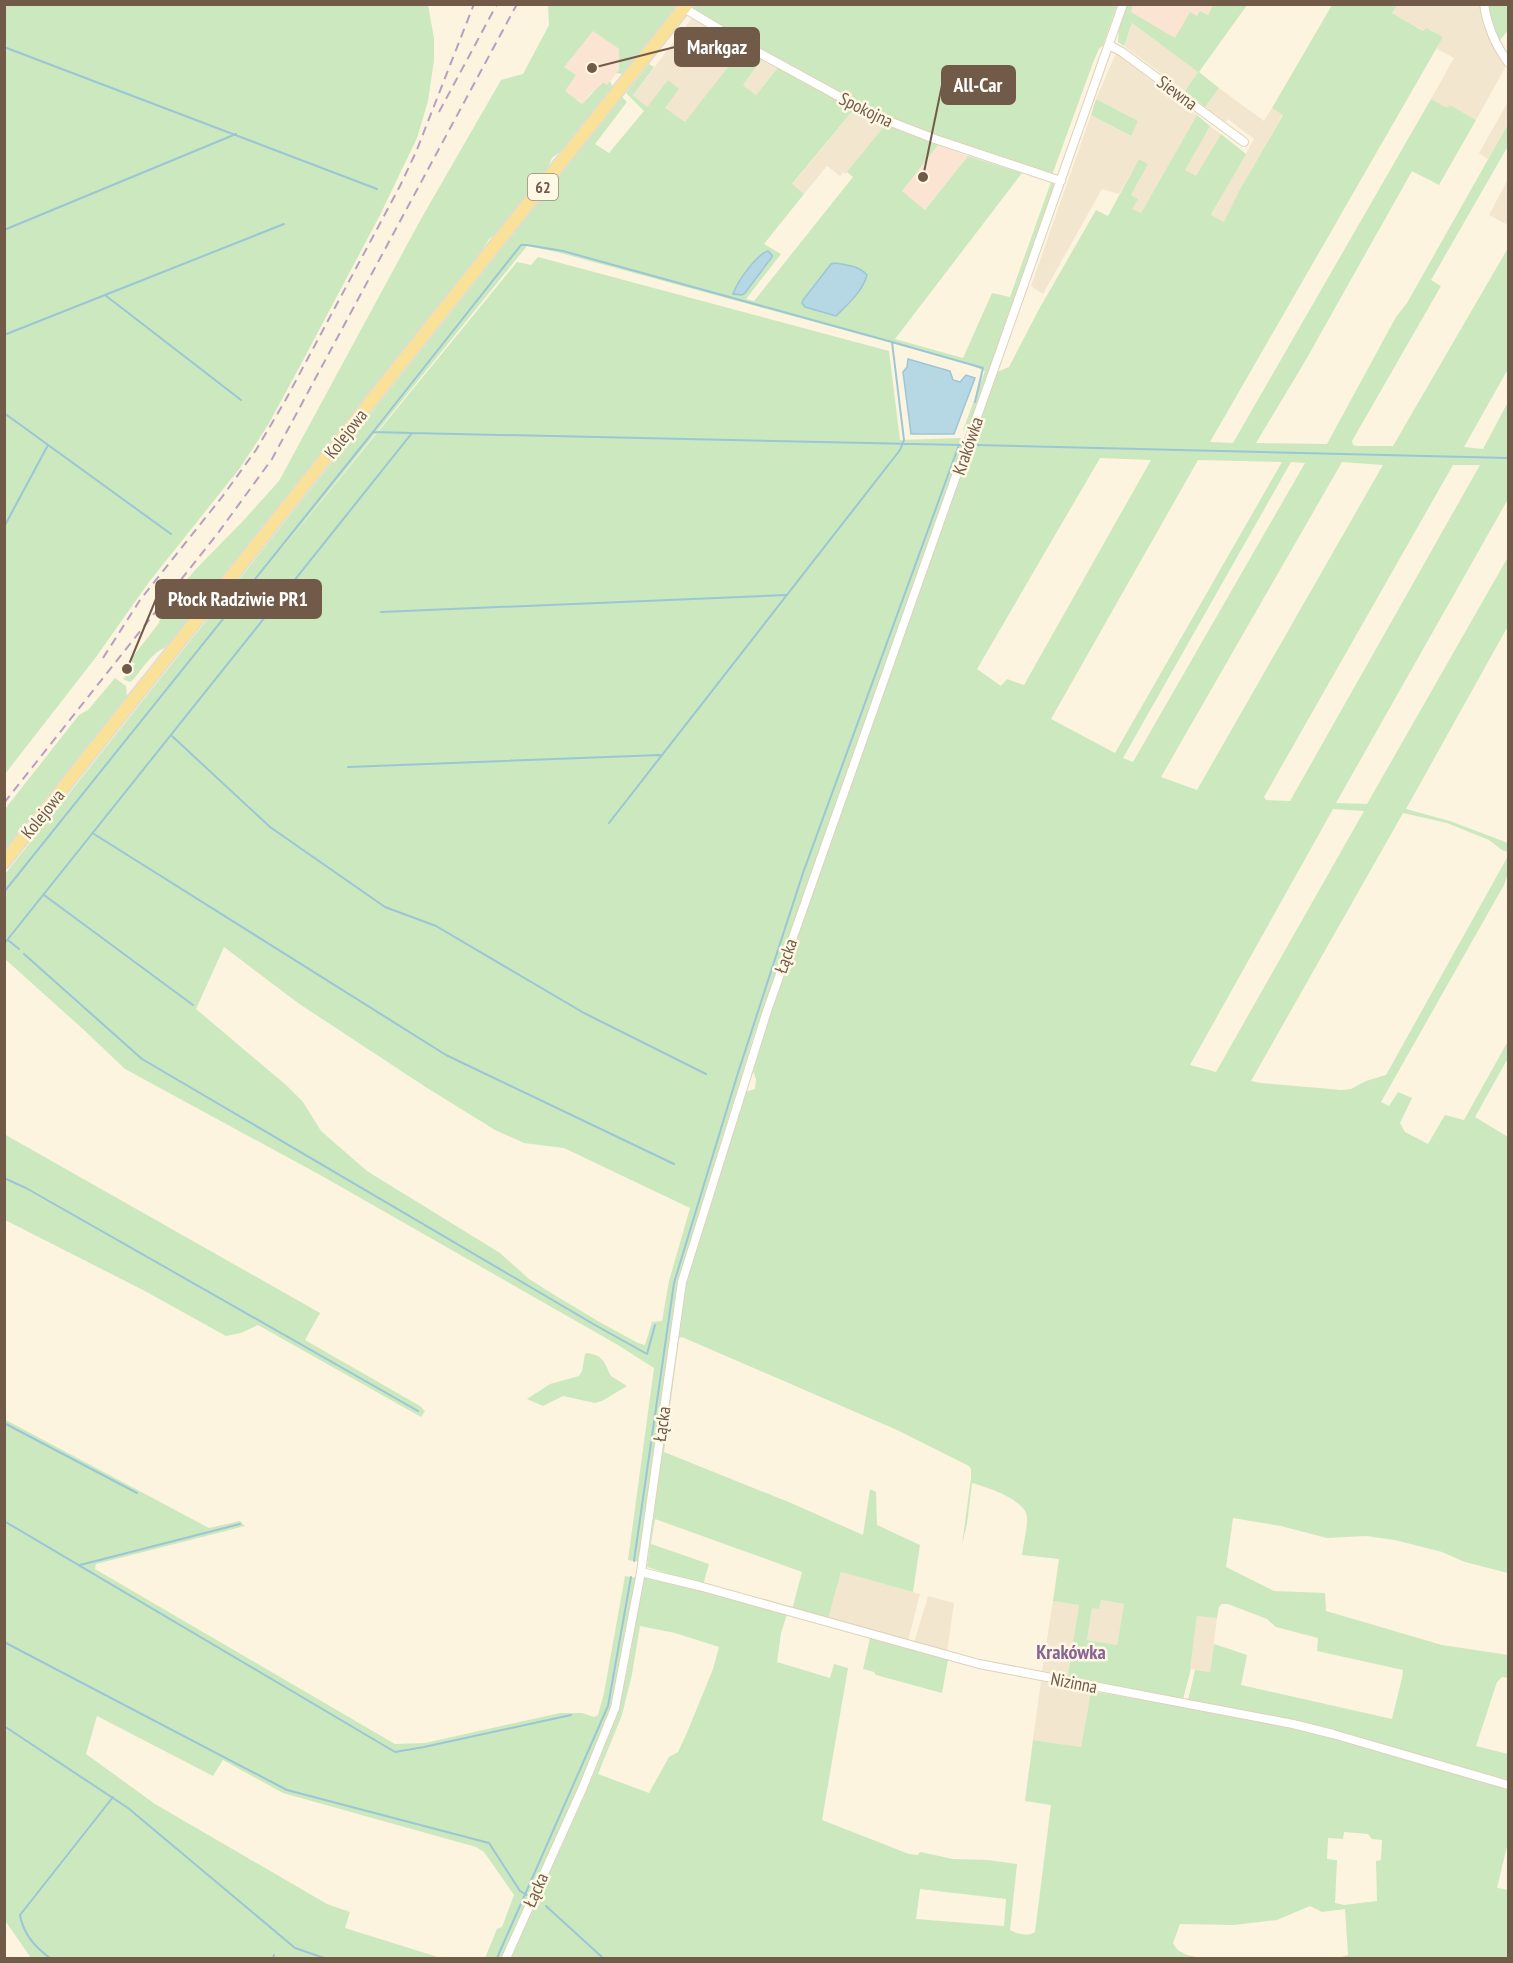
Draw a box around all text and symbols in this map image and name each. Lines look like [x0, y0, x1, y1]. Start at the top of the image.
callout: Markgaz [675, 28, 759, 66]
text: Markgaz [687, 34, 747, 60]
callout: All-Car [942, 66, 1015, 104]
street label: Siewna [1152, 70, 1202, 115]
text: All-Car [953, 72, 1003, 98]
street label: Spokojna [836, 87, 897, 132]
road number: 62 [528, 174, 558, 200]
street label: Kolejowa [319, 404, 372, 463]
street label: Krakówka [947, 414, 988, 478]
callout: Płock Radziwie PR1 [156, 580, 321, 618]
text: Płock Radziwie PR1 [168, 586, 308, 612]
street label: Kolejowa [16, 784, 69, 843]
street label: Łącka [769, 936, 802, 976]
street label: Łącka [648, 1405, 675, 1443]
district label: Krakówka [1036, 1639, 1106, 1665]
street label: Nizinna [1049, 1667, 1099, 1698]
street label: Łącka [518, 1869, 553, 1910]

